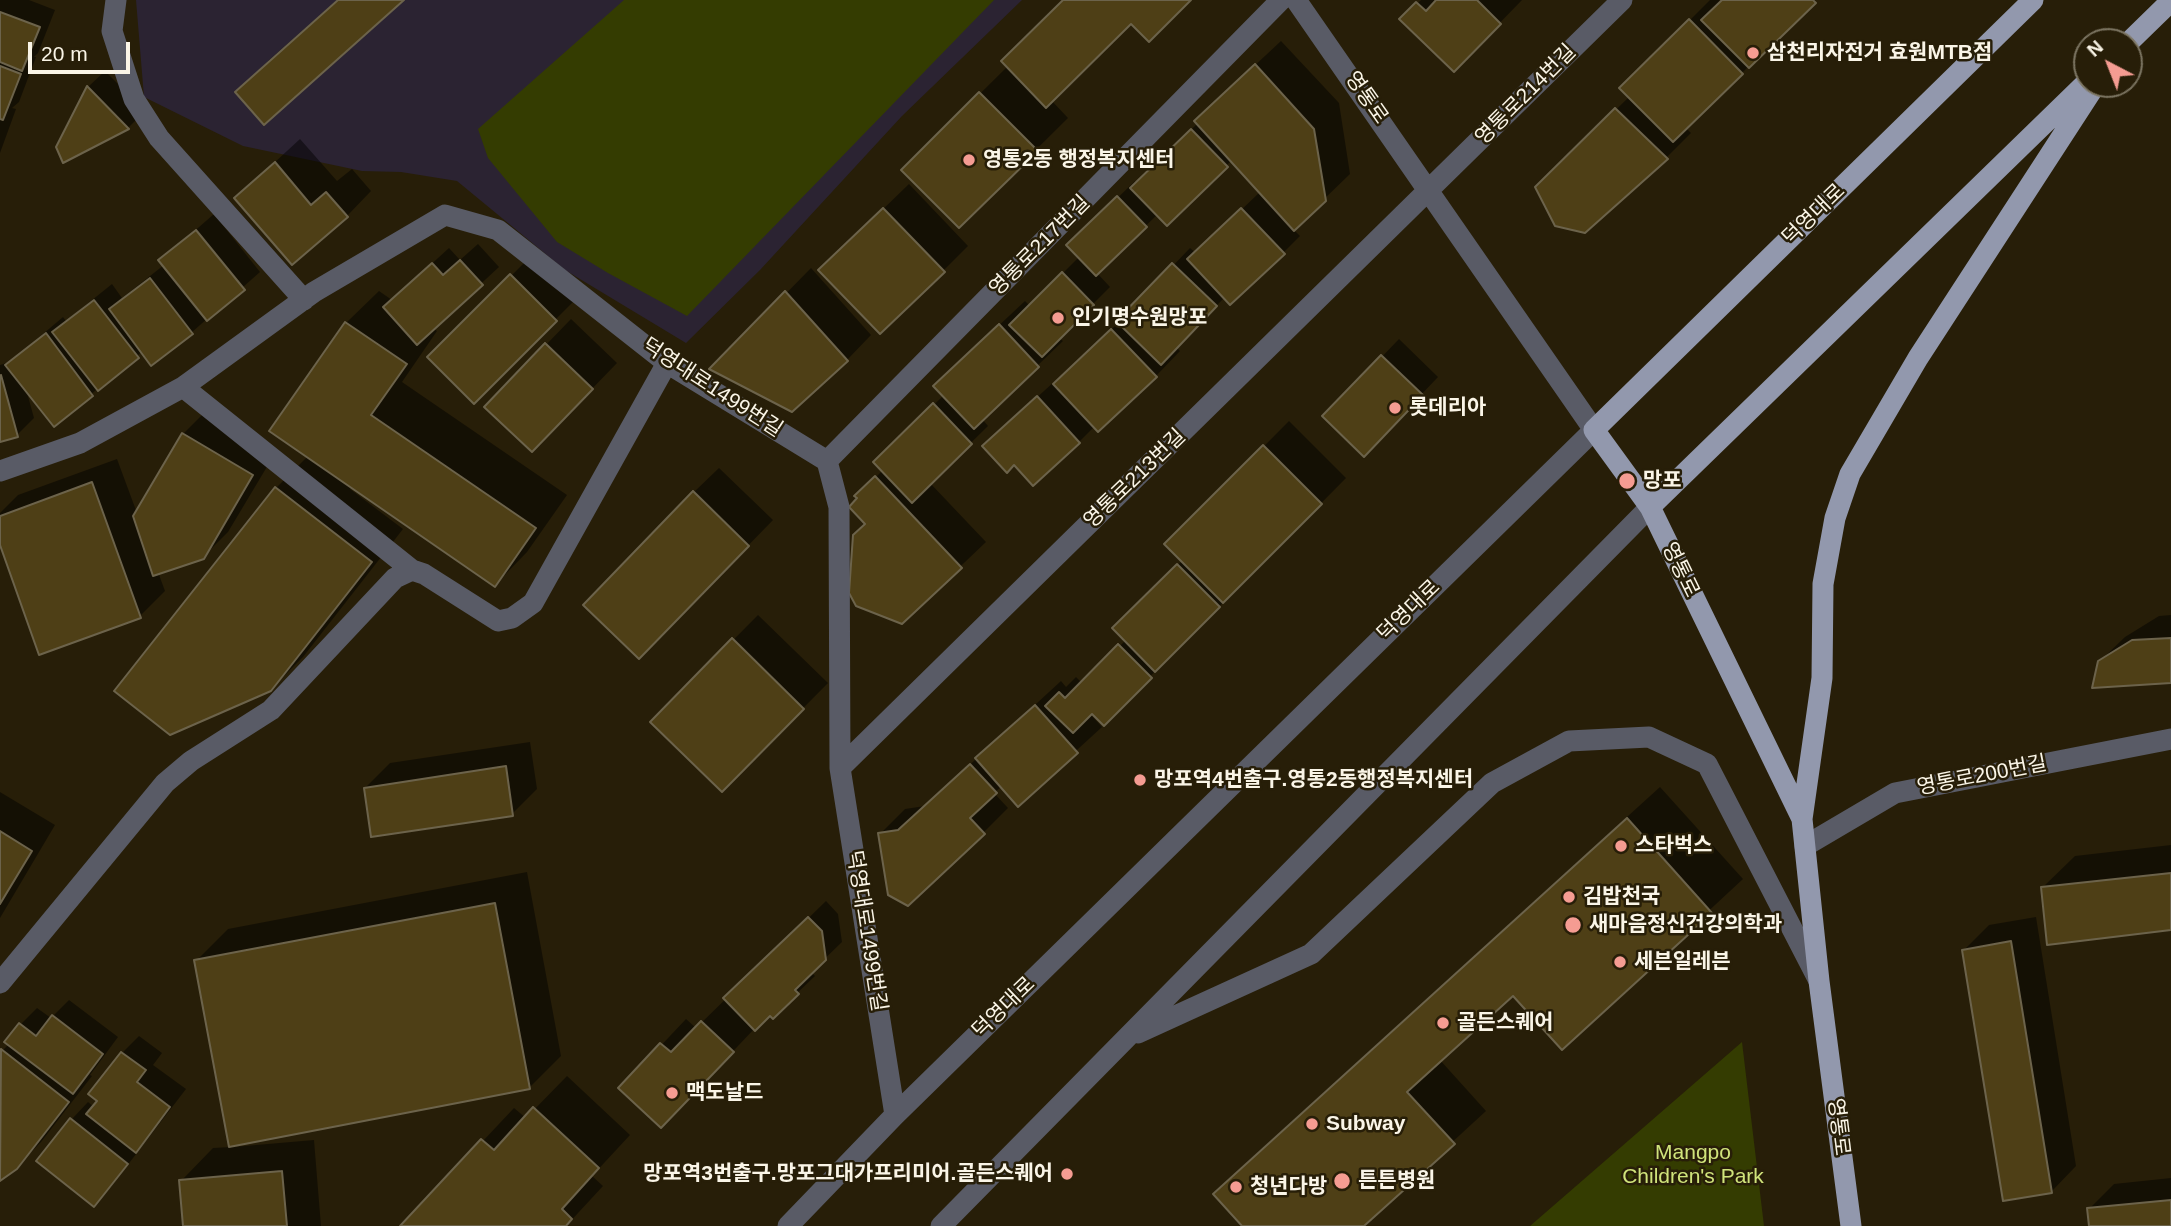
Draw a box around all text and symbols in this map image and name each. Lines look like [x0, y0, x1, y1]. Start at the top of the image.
scale bar [32, 28, 133, 72]
north arrow [2073, 28, 2143, 98]
text: N [2083, 36, 2107, 61]
street label: 영통로214번길 [1471, 40, 1581, 150]
place label: 삼천리자전거 효원MTB점 [1767, 40, 1992, 66]
text: 20 m [41, 42, 88, 65]
marker: 삼천리자전거 효원MTB점 [1745, 45, 1761, 61]
street label: 영통로 [1339, 67, 1393, 129]
place label: 영통2동 행정복지센터 [983, 147, 1174, 173]
marker: 영통2동 행정복지센터 [961, 152, 977, 168]
street label: 덕영대로 [1777, 179, 1851, 251]
street label: 영통로217번길 [985, 191, 1095, 301]
place label: 인기명수원망포 [1072, 305, 1207, 331]
marker: 인기명수원망포 [1050, 310, 1066, 326]
street label: 덕영대로1499번길 [637, 333, 787, 443]
place label: 롯데리아 [1409, 395, 1486, 421]
marker: 롯데리아 [1387, 400, 1403, 416]
street label: 영통로213번길 [1079, 424, 1191, 534]
place label: 망포 [1643, 468, 1682, 494]
marker: 망포 [1617, 471, 1637, 491]
street label: 영통로 [1656, 538, 1704, 602]
street label: 덕영대로 [1372, 575, 1446, 647]
street label: 영통로200번길 [1915, 751, 2049, 801]
place label: 망포역4번출구.영통2동행정복지센터 [1154, 767, 1473, 793]
marker: 망포역4번출구.영통2동행정복지센터 [1132, 772, 1148, 788]
place label: 스타벅스 [1635, 833, 1712, 859]
marker: 스타벅스 [1613, 838, 1629, 854]
street label: 덕영대로1499번길 [841, 849, 891, 1013]
place label: 김밥천국 [1583, 884, 1660, 910]
marker: 김밥천국 [1561, 889, 1577, 905]
place label: 새마음정신건강의학과 [1589, 912, 1782, 938]
marker: 새마음정신건강의학과 [1563, 915, 1583, 935]
place label: 세븐일레븐 [1634, 949, 1731, 975]
marker: 세븐일레븐 [1612, 954, 1628, 970]
street label: 덕영대로 [967, 972, 1041, 1044]
place label: 골든스퀘어 [1457, 1010, 1554, 1036]
marker: 골든스퀘어 [1435, 1015, 1451, 1031]
place label: 맥도날드 [686, 1080, 763, 1106]
marker: 맥도날드 [664, 1085, 680, 1101]
street label: 영통로 [1822, 1097, 1854, 1157]
place label: Subway [1326, 1111, 1405, 1137]
marker: Subway [1304, 1116, 1320, 1132]
park label: Mangpo Children's Park [1622, 1140, 1764, 1190]
place label: 망포역3번출구.망포그대가프리미어.골든스퀘어 [643, 1161, 1053, 1187]
marker: 망포역3번출구.망포그대가프리미어.골든스퀘어 [1059, 1166, 1075, 1182]
place label: 튼튼병원 [1358, 1168, 1435, 1194]
marker: 튼튼병원 [1332, 1171, 1352, 1191]
place label: 청년다방 [1250, 1174, 1327, 1200]
marker: 청년다방 [1228, 1179, 1244, 1195]

